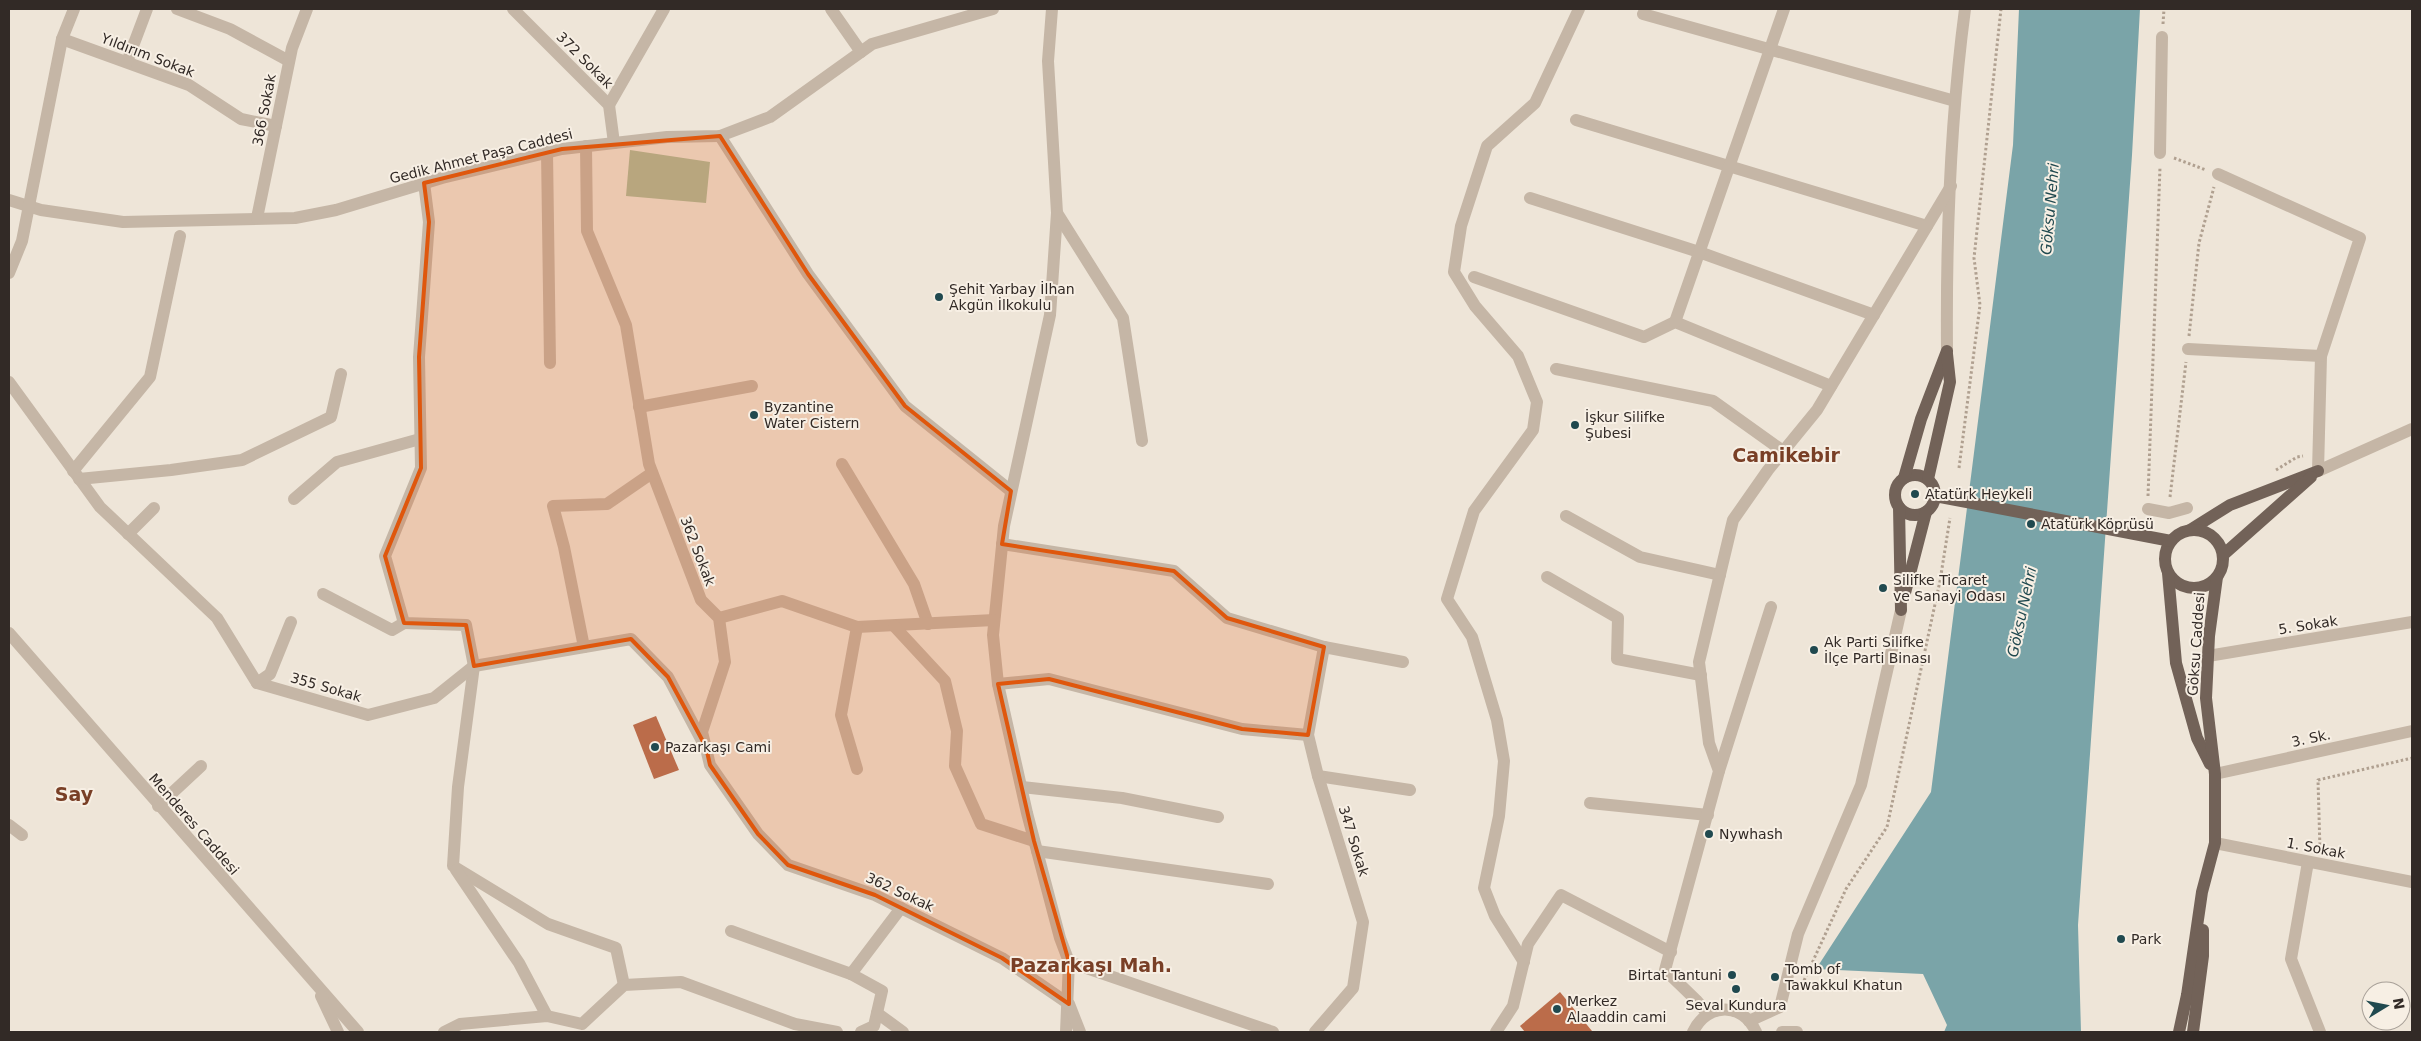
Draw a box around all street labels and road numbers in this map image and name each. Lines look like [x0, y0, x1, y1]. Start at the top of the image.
street label: 372 Sokak [553, 28, 617, 92]
street label: Yıldırım Sokak [98, 29, 198, 80]
street label: 366 Sokak [249, 72, 279, 147]
street label: Gedik Ahmet Paşa Caddesi [388, 125, 574, 187]
street label: 362 Sokak [677, 514, 719, 589]
street label: Göksu Caddesi [2184, 592, 2208, 696]
street label: 5. Sokak [2277, 612, 2340, 638]
street label: 355 Sokak [289, 669, 364, 705]
street label: 3. Sk. [2290, 726, 2332, 750]
street label: Menderes Caddesi [146, 770, 242, 878]
street label: 347 Sokak [1336, 804, 1373, 879]
street label: 1. Sokak [2285, 834, 2348, 862]
street label: 362 Sokak [863, 869, 937, 915]

